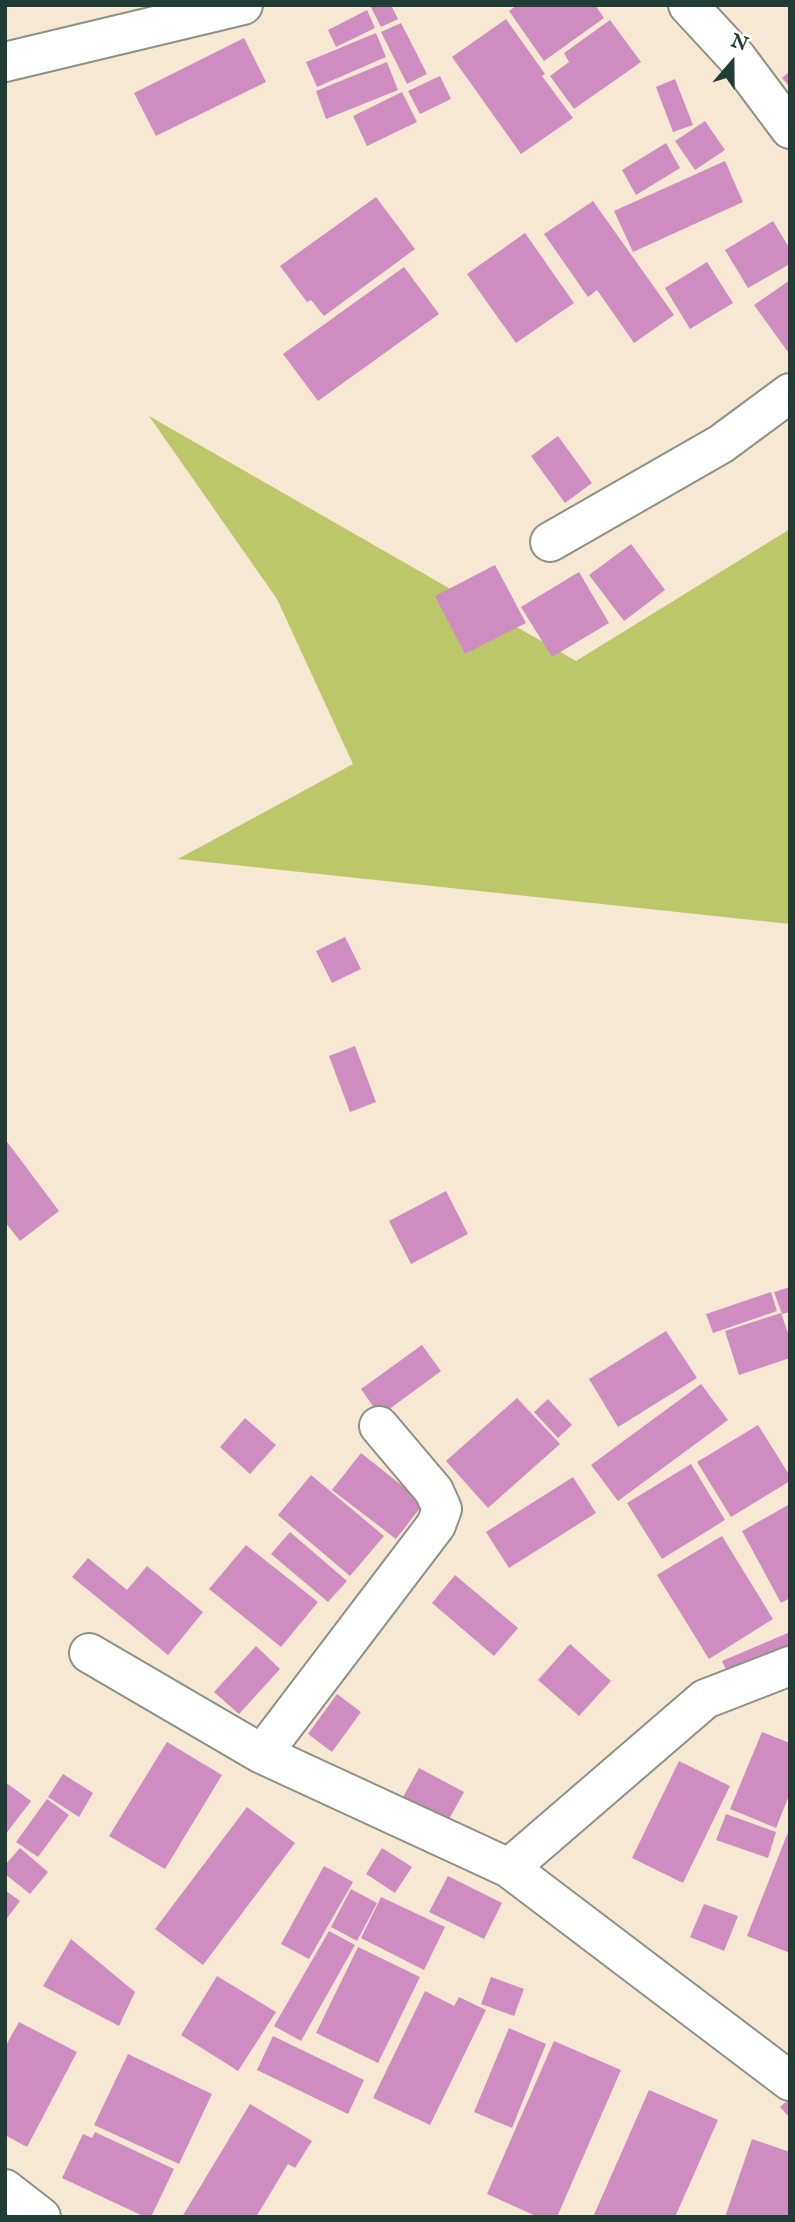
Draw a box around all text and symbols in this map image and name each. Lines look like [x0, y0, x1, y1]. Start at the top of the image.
north arrow [697, 28, 767, 98]
text: N [727, 29, 751, 57]

